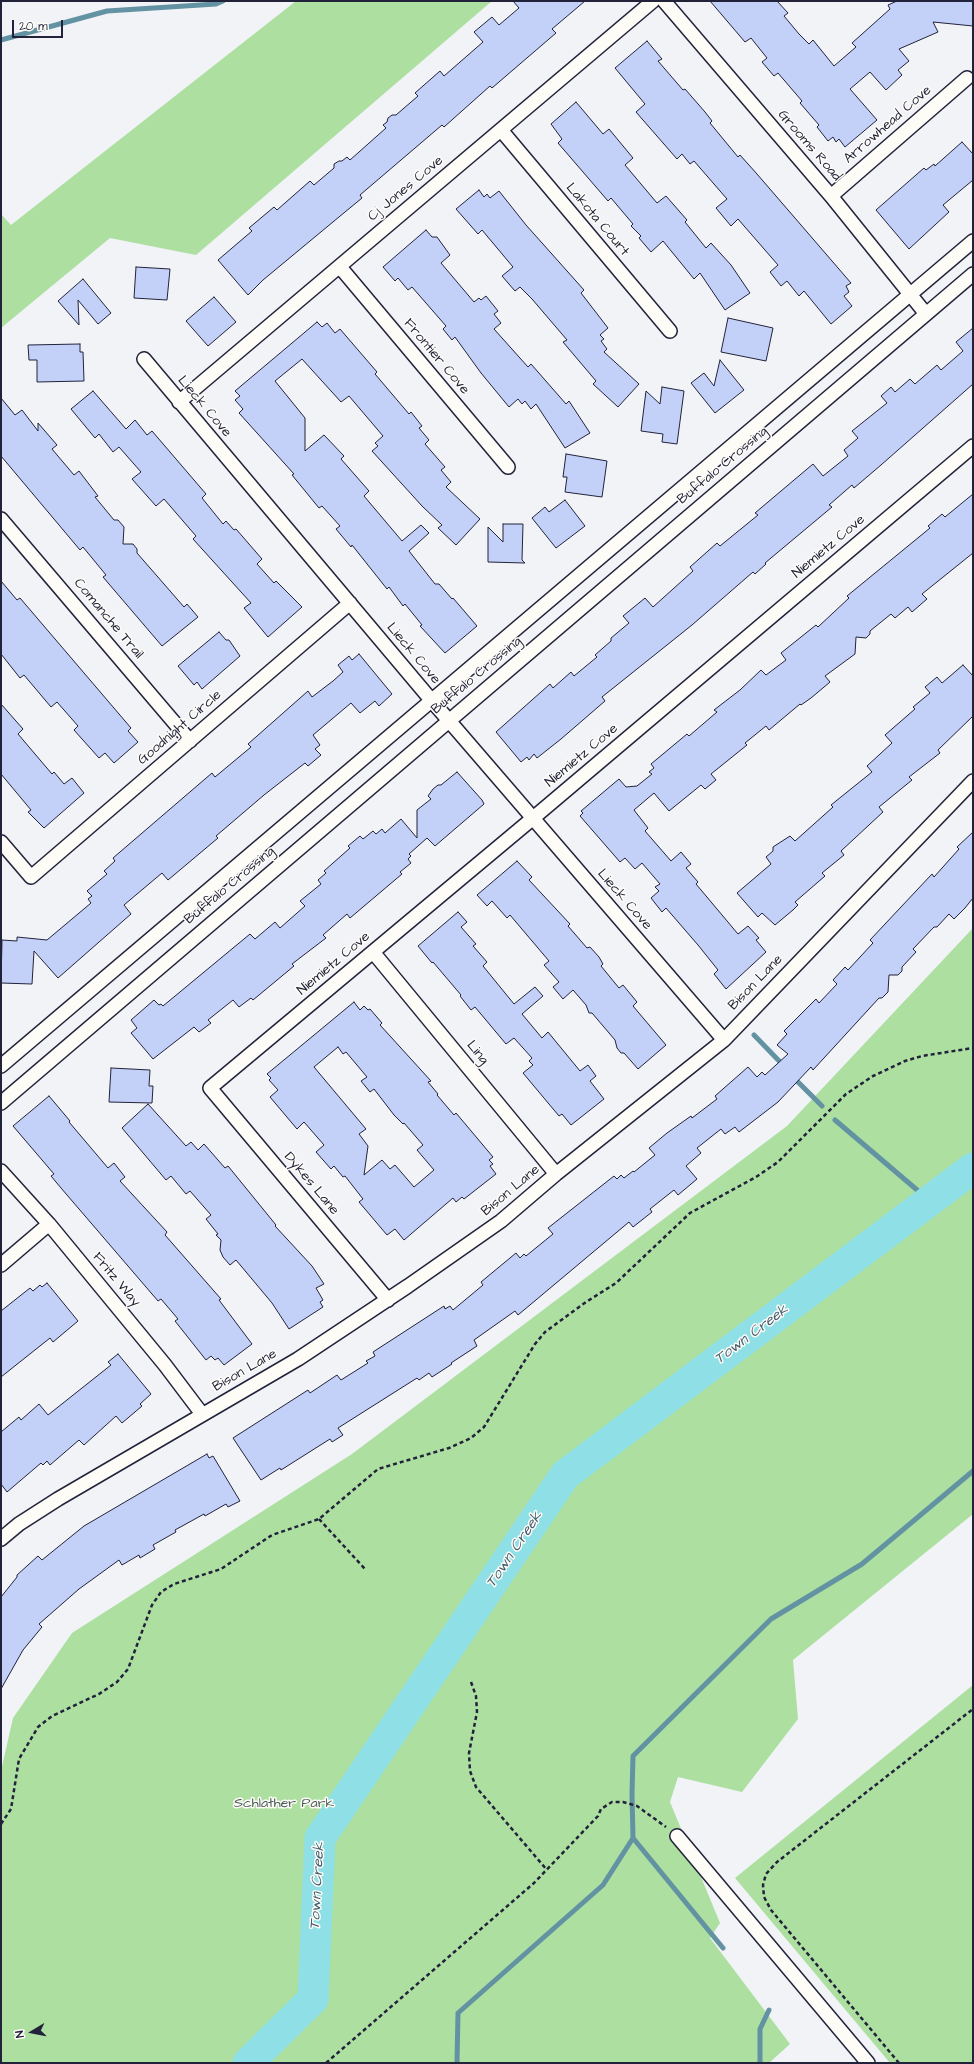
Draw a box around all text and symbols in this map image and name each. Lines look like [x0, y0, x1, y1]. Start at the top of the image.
scale bar [14, 12, 65, 38]
text: 20 m [19, 18, 48, 35]
street label: Arrowhead Cove [841, 82, 935, 168]
street label: Grooms Road [774, 107, 844, 185]
street label: Cj Jones Cove [365, 153, 447, 225]
street label: Lakota Court [562, 180, 632, 260]
street label: Frontier Cove [399, 316, 473, 398]
street label: Lieck Cove [173, 373, 235, 441]
street label: Buffalo Crossing [675, 423, 771, 509]
street label: Niemietz Cove [789, 512, 869, 582]
street label: Comanche Trail [70, 575, 146, 663]
street label: Lieck Cove [382, 620, 444, 688]
street label: Buffalo Crossing [429, 633, 525, 719]
street label: Goodnight Circle [135, 687, 225, 769]
street label: Niemietz Cove [542, 721, 622, 791]
street label: Buffalo Crossing [182, 843, 278, 929]
street label: Lieck Cove [593, 866, 655, 934]
street label: Niemietz Cove [294, 929, 374, 999]
street label: Bison Lane [725, 952, 787, 1014]
street label: Ling [462, 1038, 492, 1068]
street label: Dykes Lane [280, 1149, 342, 1219]
street label: Bison Lane [478, 1162, 544, 1220]
street label: Fritz Way [88, 1249, 144, 1311]
water label: Town Creek [712, 1301, 792, 1369]
street label: Bison Lane [210, 1346, 280, 1396]
water label: Town Creek [483, 1509, 547, 1591]
park label: Schlather Park [234, 1796, 334, 1812]
water label: Town Creek [307, 1842, 329, 1930]
north arrow [12, 2012, 52, 2052]
text: N [12, 2029, 28, 2039]

